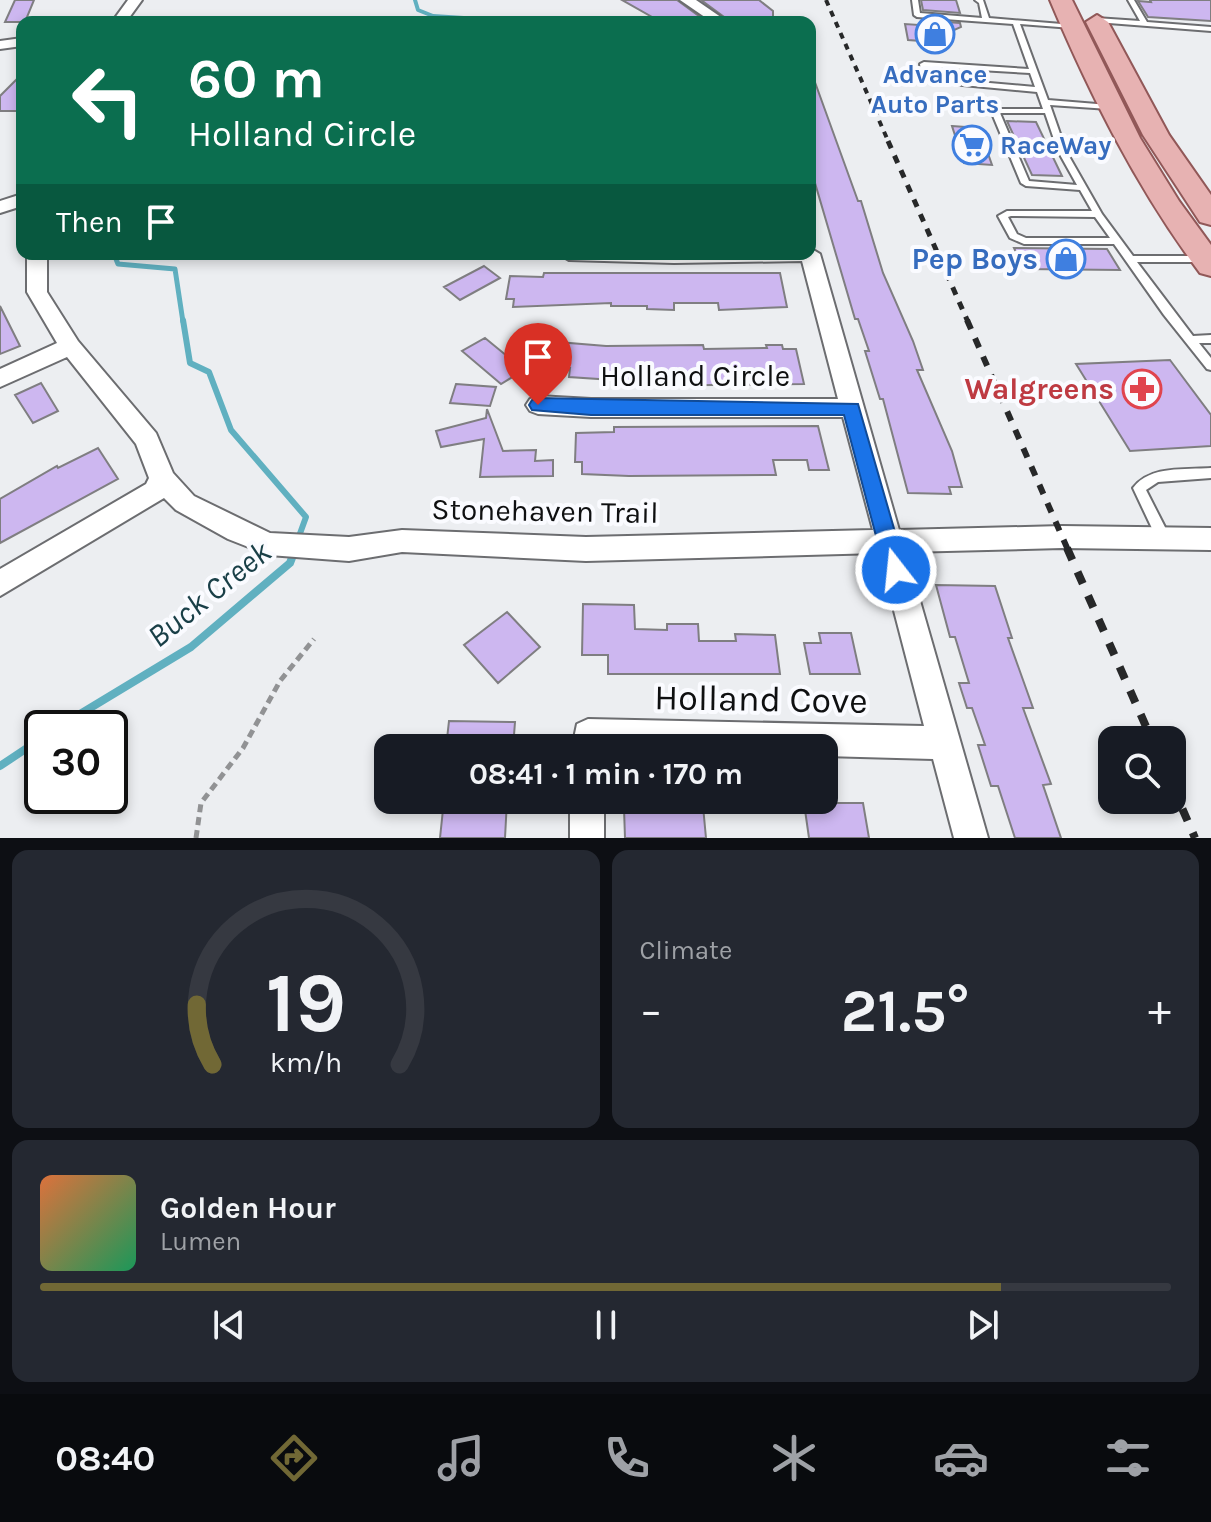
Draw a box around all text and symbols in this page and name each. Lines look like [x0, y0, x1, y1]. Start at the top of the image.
shop icon: Advance Auto Parts [914, 13, 956, 55]
text: 60 m [188, 46, 325, 111]
icon: left [56, 48, 160, 152]
place label: Advance Auto Parts [871, 59, 999, 120]
text: Holland Circle [188, 113, 416, 155]
supermarket icon: RaceWay [951, 124, 993, 166]
place label: RaceWay [1000, 130, 1111, 161]
icon: arrive [139, 200, 183, 244]
text: Then [56, 204, 123, 240]
shop icon: Pep Boys [1045, 238, 1087, 280]
place label: Pep Boys [911, 241, 1038, 277]
pin [504, 323, 572, 405]
icon: arrive [516, 335, 560, 379]
street label: Holland Circle [600, 358, 790, 394]
pharmacy icon: Walgreens [1121, 368, 1163, 410]
place label: Walgreens [965, 371, 1114, 407]
street label: Stonehaven Trail [431, 491, 659, 531]
position arrow [854, 528, 938, 612]
water label: Buck Creek [140, 533, 279, 655]
street label: Holland Cove [654, 676, 868, 722]
speed limit sign: 30 [24, 710, 128, 814]
map controls [1098, 726, 1186, 814]
button: search [1098, 726, 1186, 814]
text: 08:41 · 1 min · 170 m [469, 756, 743, 792]
text: Climate [640, 935, 732, 966]
text: 19 [266, 955, 346, 1052]
text: 21.5° [841, 976, 970, 1046]
text: − [640, 985, 663, 1036]
text: + [1148, 985, 1171, 1036]
text: km/h [270, 1046, 342, 1079]
text: Golden Hour [160, 1190, 336, 1226]
text: Lumen [160, 1226, 241, 1257]
icon: previous [207, 1303, 251, 1347]
icon: pause [584, 1303, 628, 1347]
icon: next [961, 1303, 1005, 1347]
icon: directions [266, 1430, 322, 1486]
icon: music [433, 1430, 489, 1486]
icon: phone [599, 1430, 655, 1486]
icon: climate [766, 1430, 822, 1486]
icon: car [933, 1430, 989, 1486]
icon: filters [1100, 1430, 1156, 1486]
text: 08:40 [55, 1437, 155, 1479]

